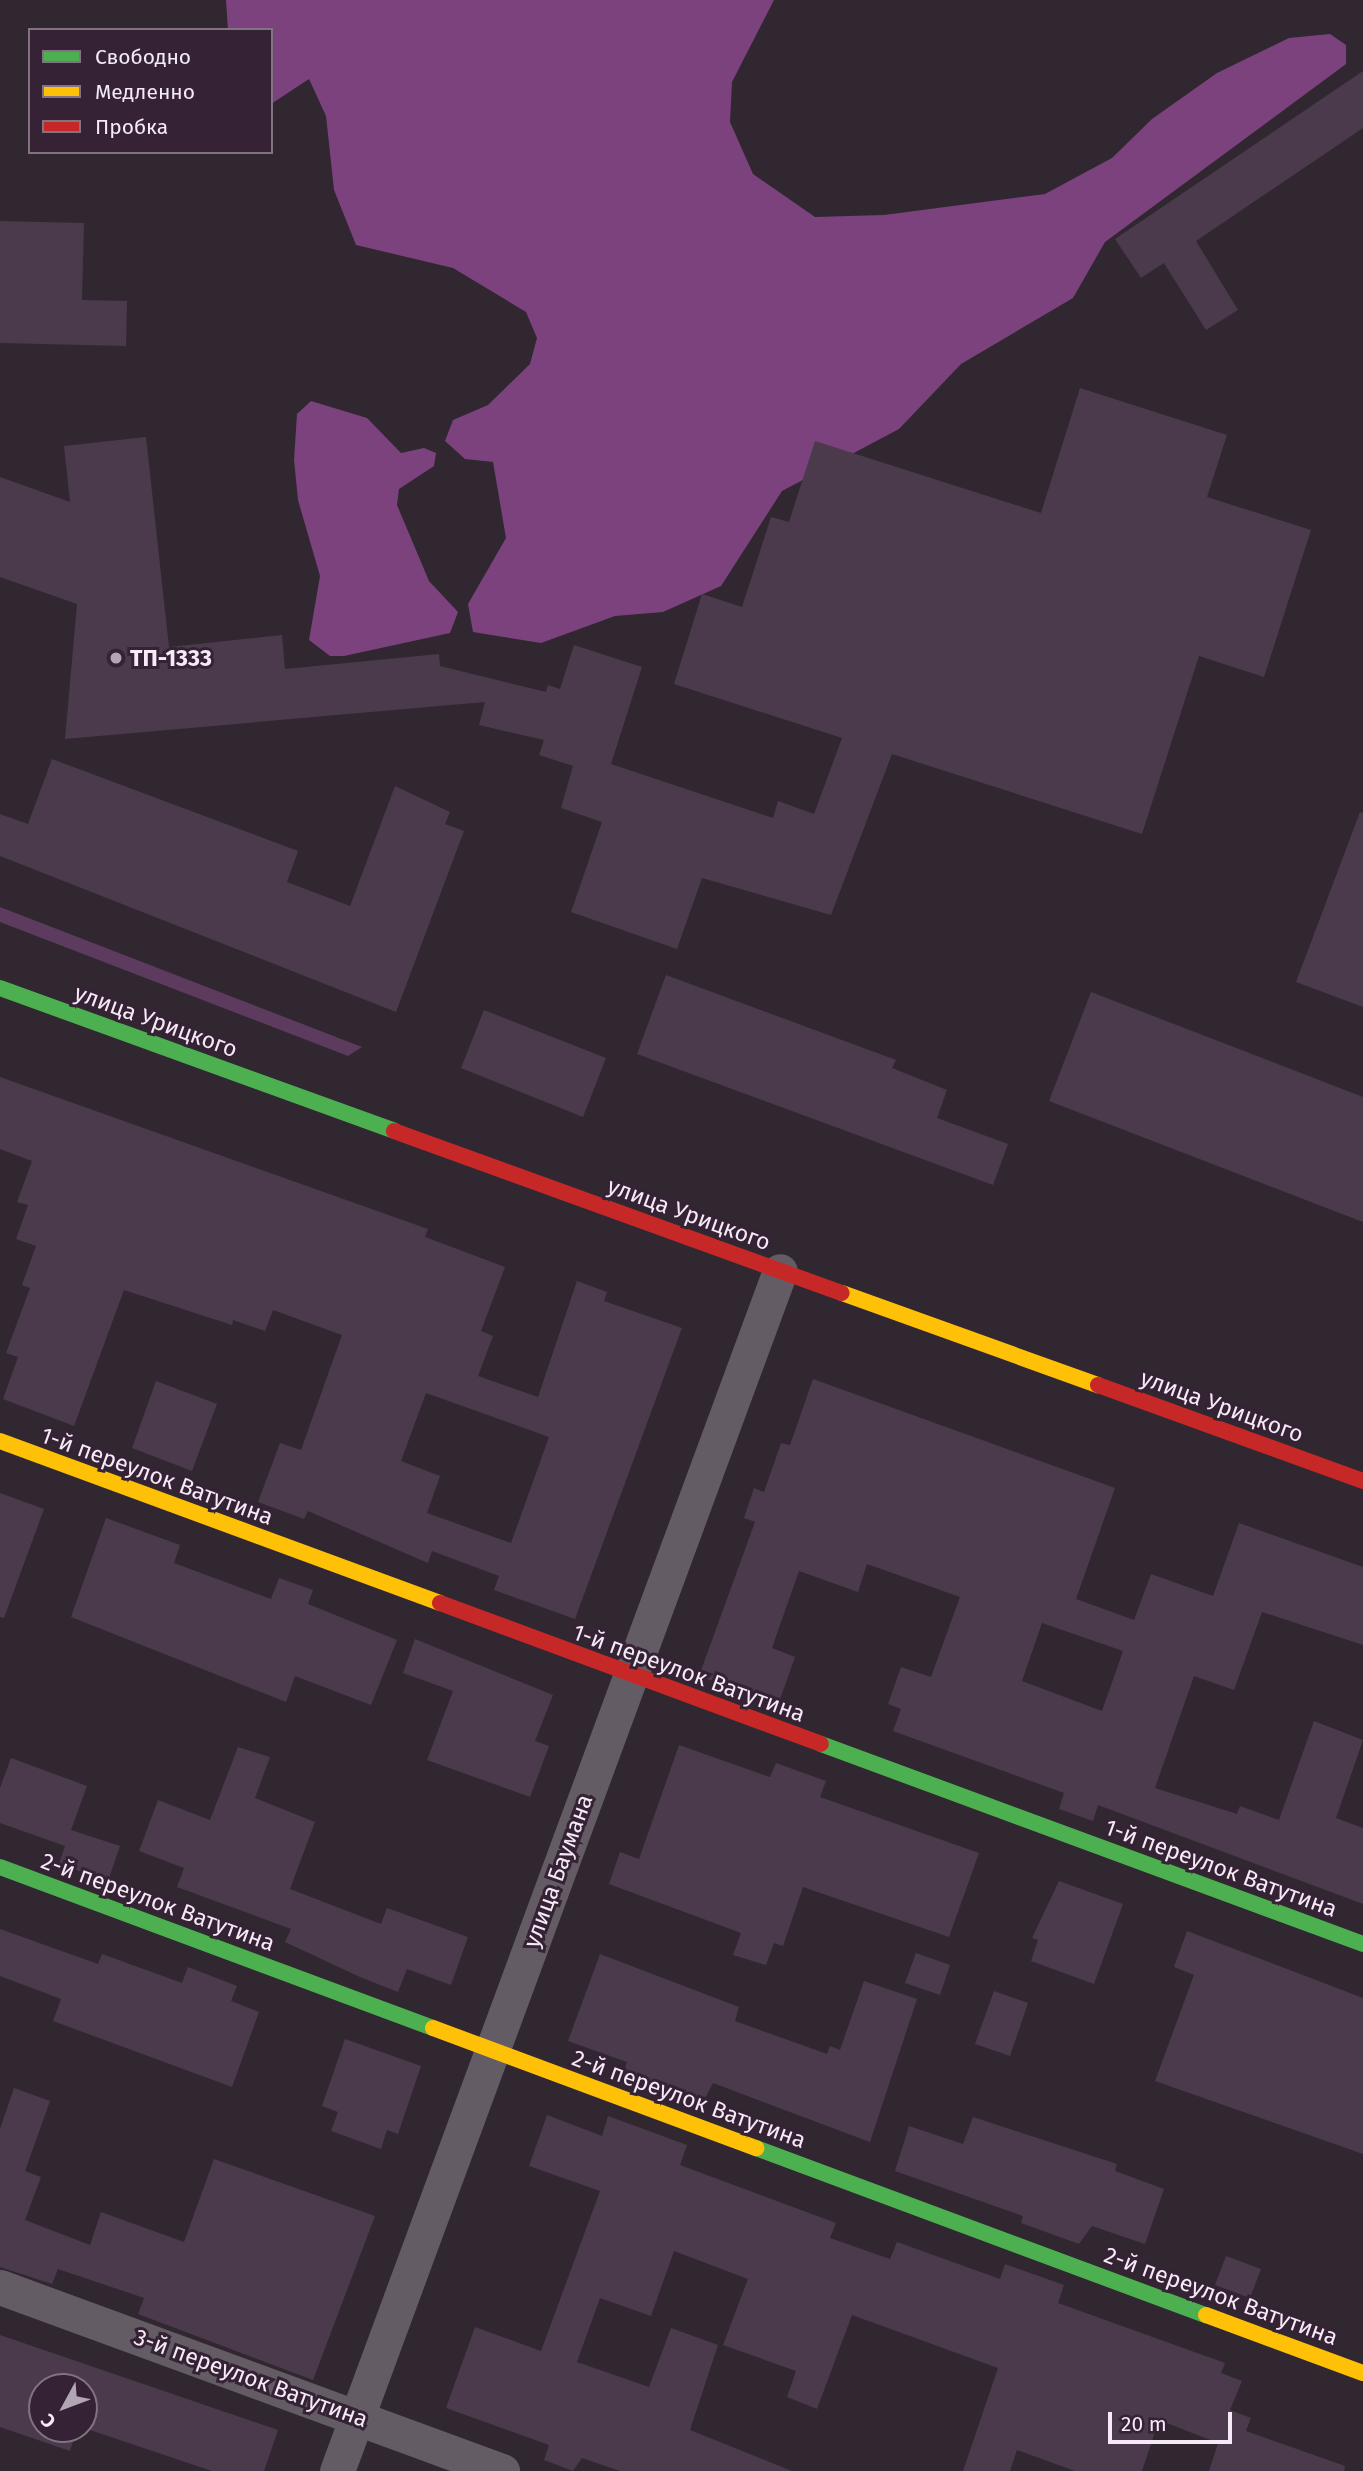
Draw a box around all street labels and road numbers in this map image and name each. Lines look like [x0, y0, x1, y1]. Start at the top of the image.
street label: улица Урицкого [71, 979, 241, 1063]
street label: улица Урицкого [604, 1172, 774, 1256]
street label: улица Урицкого [1137, 1364, 1307, 1448]
street label: 1-й переулок Ватутина [37, 1421, 277, 1531]
street label: 1-й переулок Ватутина [569, 1618, 809, 1728]
street label: улица Баумана [518, 1791, 598, 1951]
street label: 1-й переулок Ватутина [1101, 1813, 1341, 1923]
street label: 2-й переулок Ватутина [37, 1847, 279, 1957]
street label: 2-й переулок Ватутина [568, 2044, 810, 2154]
street label: 2-й переулок Ватутина [1100, 2241, 1342, 2351]
street label: 3-й переулок Ватутина [130, 2323, 372, 2433]

